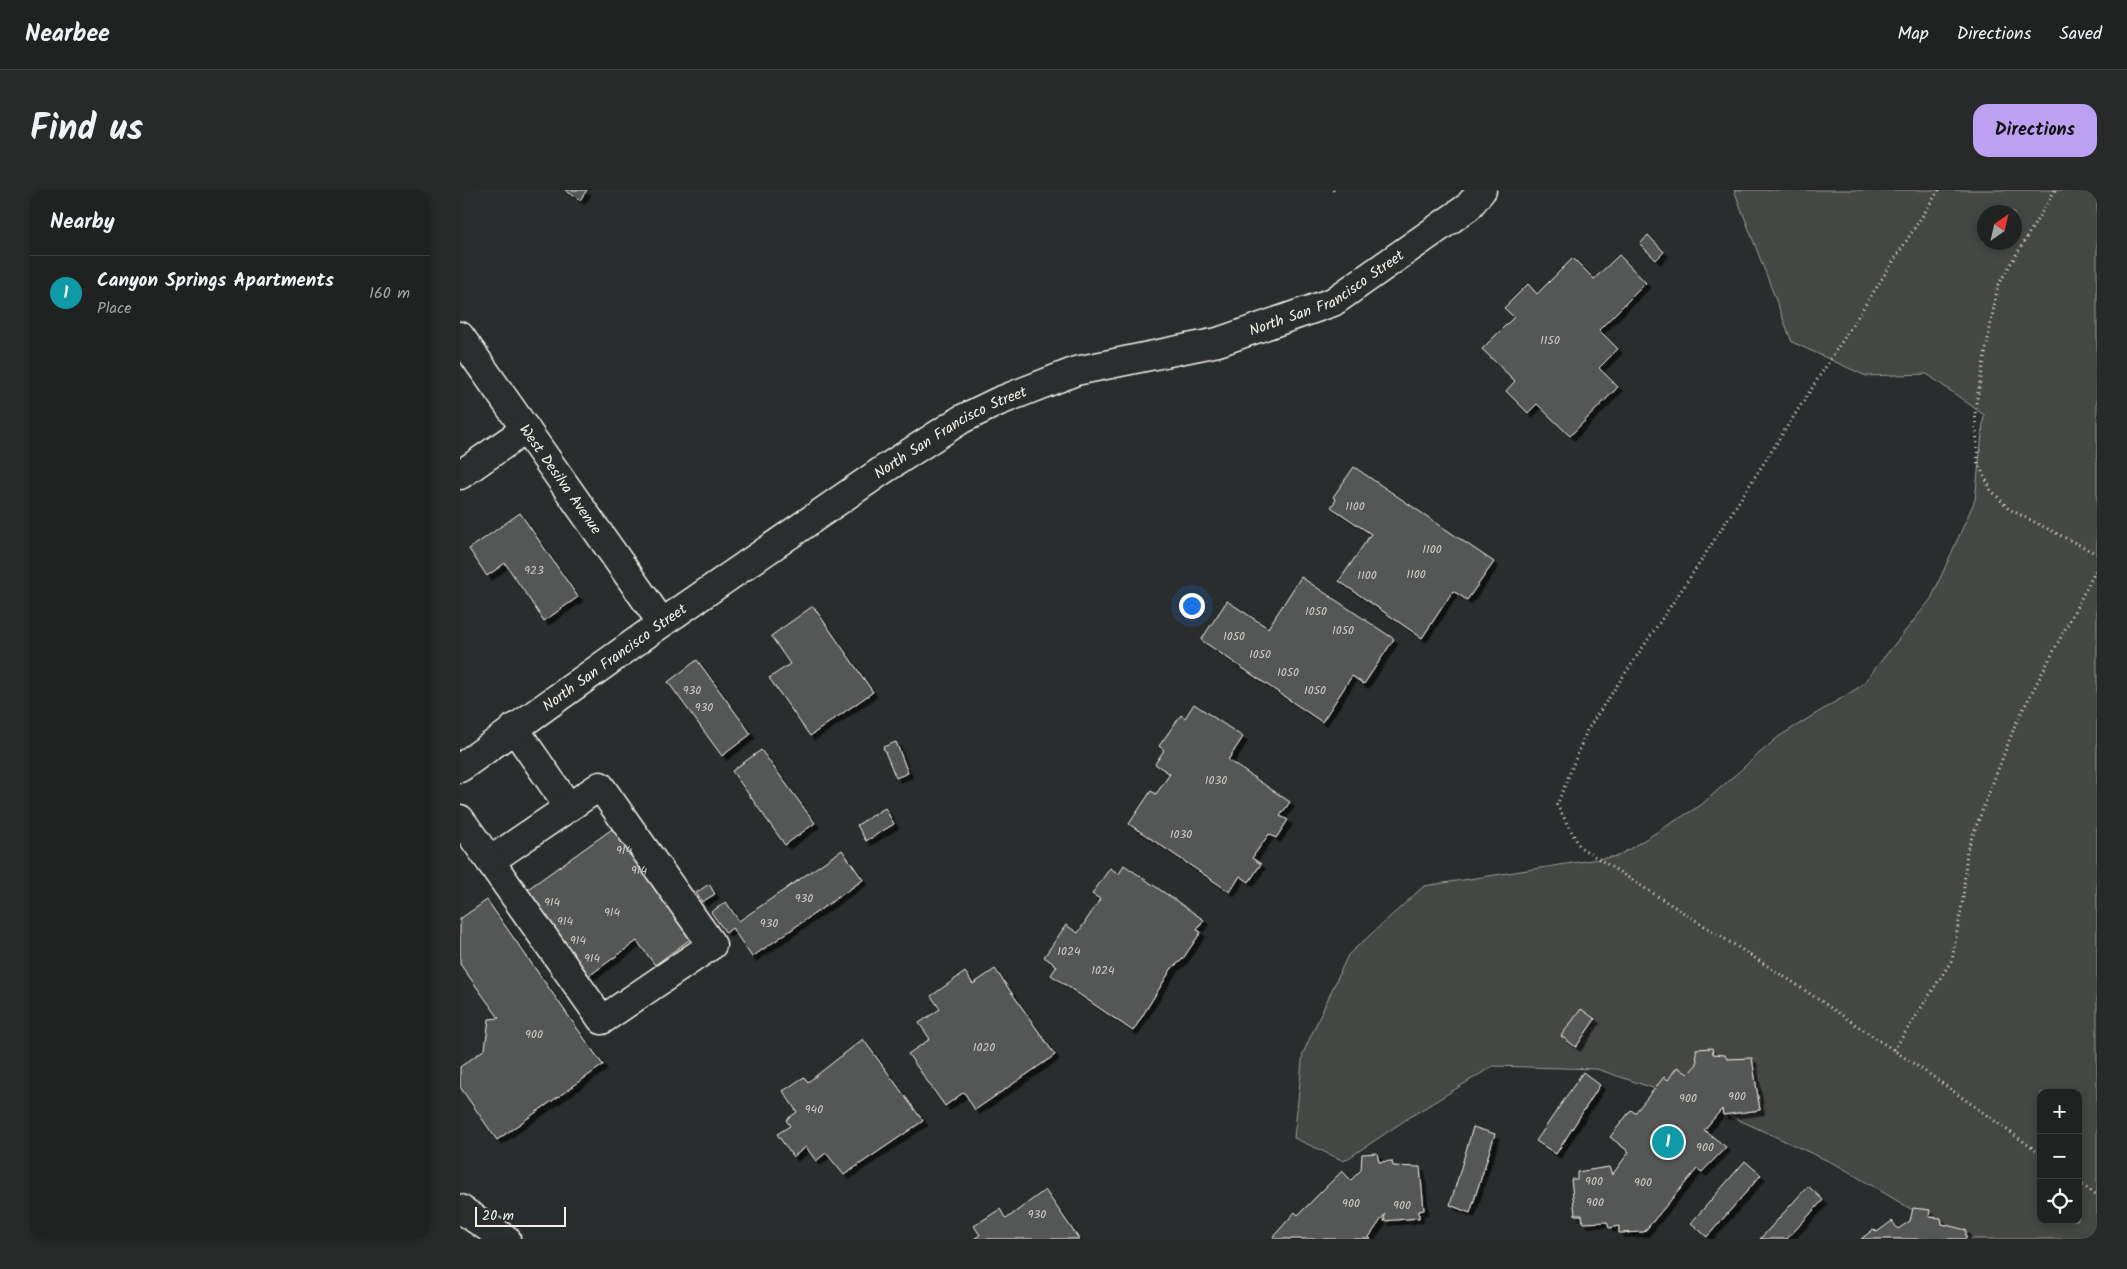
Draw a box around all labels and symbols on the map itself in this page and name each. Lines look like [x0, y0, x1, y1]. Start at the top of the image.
north arrow [1977, 205, 2022, 250]
street label: North San Francisco Street [1246, 244, 1410, 343]
house number: 1150 [1540, 331, 1560, 350]
street label: North San Francisco Street [869, 380, 1031, 486]
street label: West Desilva Avenue [513, 419, 607, 540]
house number: 1100 [1345, 497, 1365, 516]
house number: 1100 [1422, 540, 1442, 559]
house number: 923 [524, 561, 544, 580]
house number: 1100 [1406, 565, 1426, 584]
house number: 1100 [1357, 566, 1377, 585]
your location [1179, 593, 1205, 619]
street label: North San Francisco Street [538, 598, 692, 718]
house number: 1050 [1305, 602, 1327, 621]
house number: 1050 [1332, 621, 1354, 640]
house number: 1050 [1223, 627, 1245, 646]
house number: 1050 [1249, 645, 1271, 664]
house number: 1050 [1277, 663, 1299, 682]
house number: 930 [683, 681, 701, 700]
house number: 1050 [1304, 681, 1326, 700]
house number: 930 [695, 698, 713, 717]
house number: 1030 [1205, 771, 1227, 790]
house number: 1030 [1170, 825, 1192, 844]
house number: 914 [616, 841, 632, 860]
house number: 914 [631, 861, 647, 880]
house number: 930 [795, 889, 813, 908]
house number: 914 [544, 893, 560, 912]
house number: 914 [604, 903, 620, 922]
house number: 914 [557, 912, 573, 931]
house number: 930 [760, 914, 778, 933]
house number: 914 [570, 931, 586, 950]
house number: 1024 [1057, 942, 1081, 961]
house number: 914 [584, 949, 600, 968]
house number: 1024 [1091, 961, 1115, 980]
house number: 900 [525, 1025, 543, 1044]
house number: 1020 [973, 1038, 995, 1057]
house number: 900 [1728, 1087, 1746, 1106]
house number: 900 [1679, 1089, 1697, 1108]
house number: 940 [805, 1100, 823, 1119]
pin: 1 [1652, 1123, 1684, 1161]
house number: 900 [1696, 1138, 1714, 1157]
house number: 900 [1585, 1172, 1603, 1191]
house number: 900 [1634, 1173, 1652, 1192]
house number: 900 [1586, 1193, 1604, 1212]
house number: 900 [1342, 1194, 1360, 1213]
house number: 900 [1393, 1196, 1411, 1215]
scale bar [475, 1204, 566, 1227]
house number: 930 [1028, 1205, 1046, 1224]

